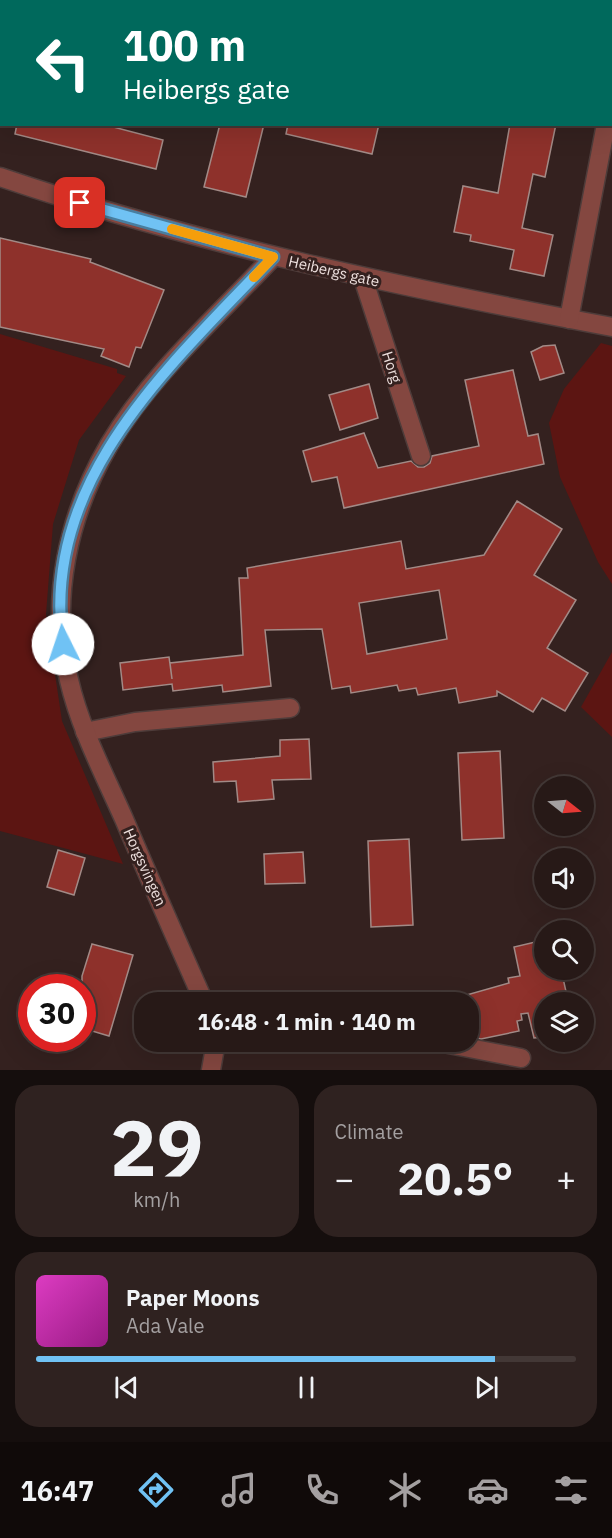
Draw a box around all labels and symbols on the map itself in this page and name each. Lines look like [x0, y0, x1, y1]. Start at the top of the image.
pin [54, 177, 105, 228]
street label: Heibergs gate [287, 251, 381, 291]
street label: Horg [378, 349, 406, 385]
position arrow [31, 612, 95, 676]
north arrow [534, 776, 594, 836]
street label: Horgsvingen [119, 825, 171, 909]
speed limit sign: 30 [18, 974, 96, 1052]

